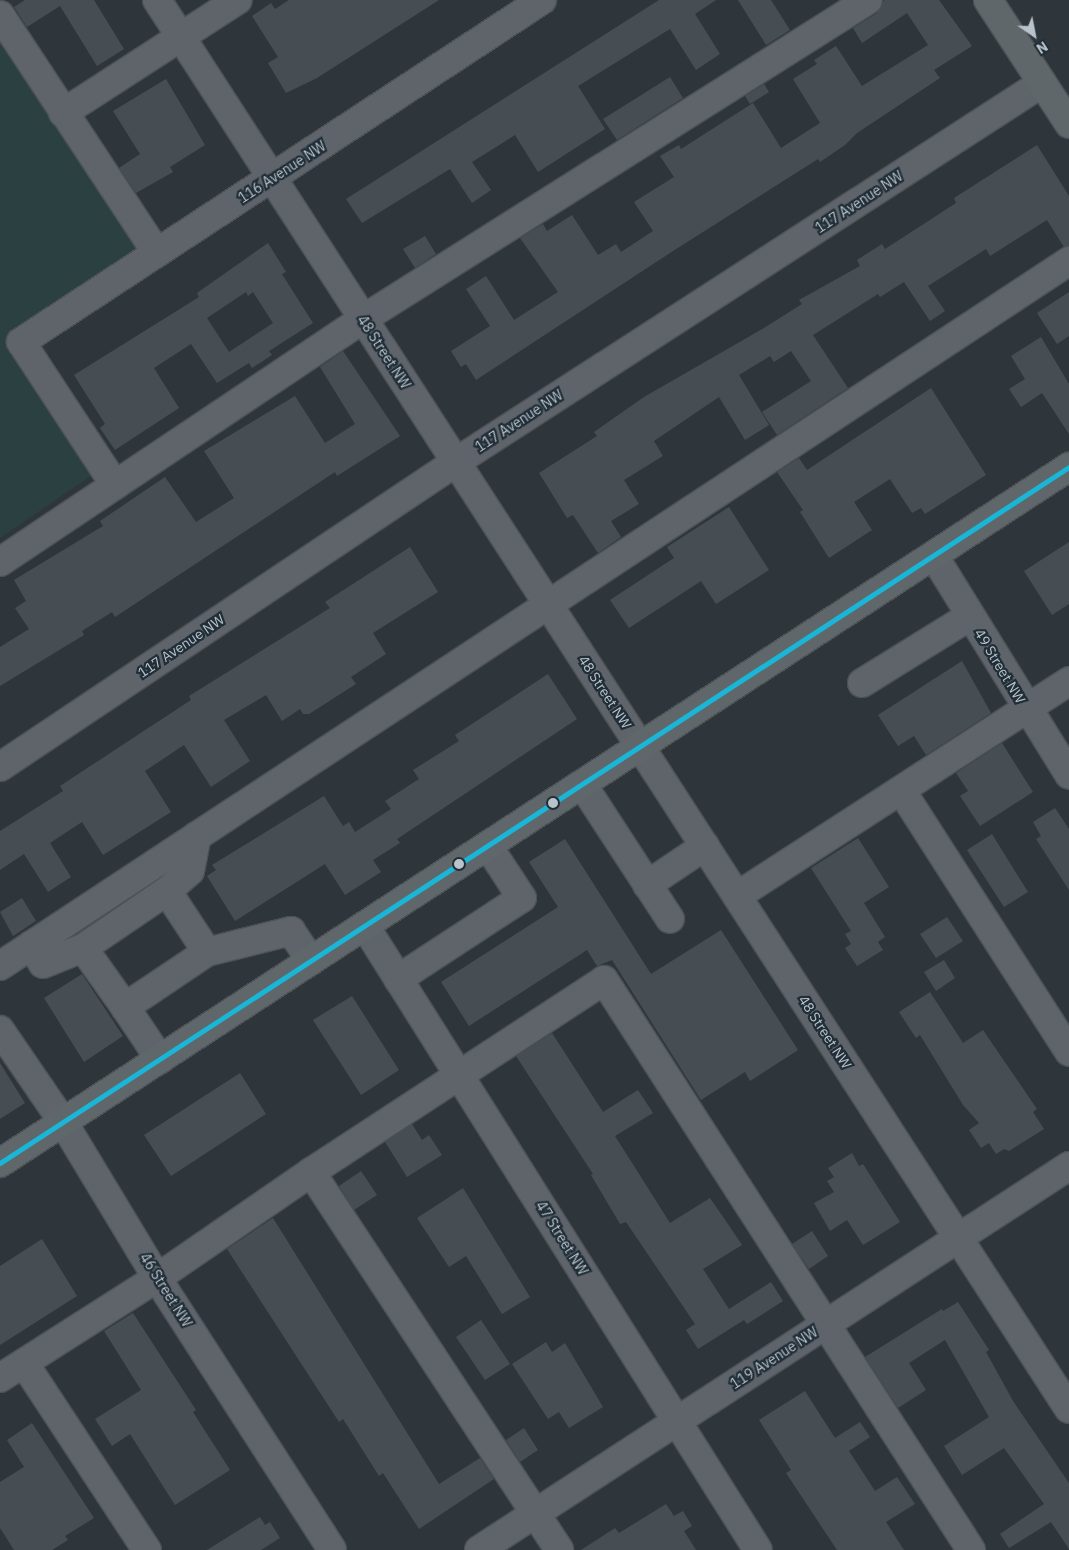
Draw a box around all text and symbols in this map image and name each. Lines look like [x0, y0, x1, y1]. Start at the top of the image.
north arrow [1009, 10, 1059, 60]
text: N [1033, 37, 1051, 58]
street label: 116 Avenue NW [235, 137, 329, 207]
street label: 117 Avenue NW [812, 167, 906, 237]
street label: 48 Street NW [354, 312, 414, 392]
street label: 117 Avenue NW [472, 386, 566, 456]
street label: 117 Avenue NW [134, 611, 228, 681]
street label: 49 Street NW [971, 626, 1029, 706]
street label: 48 Street NW [575, 652, 635, 732]
unlabelled marker [548, 798, 558, 808]
unlabelled marker [454, 859, 464, 869]
street label: 48 Street NW [795, 992, 855, 1072]
street label: 47 Street NW [533, 1198, 591, 1278]
street label: 46 Street NW [137, 1250, 195, 1330]
street label: 119 Avenue NW [727, 1323, 821, 1393]

